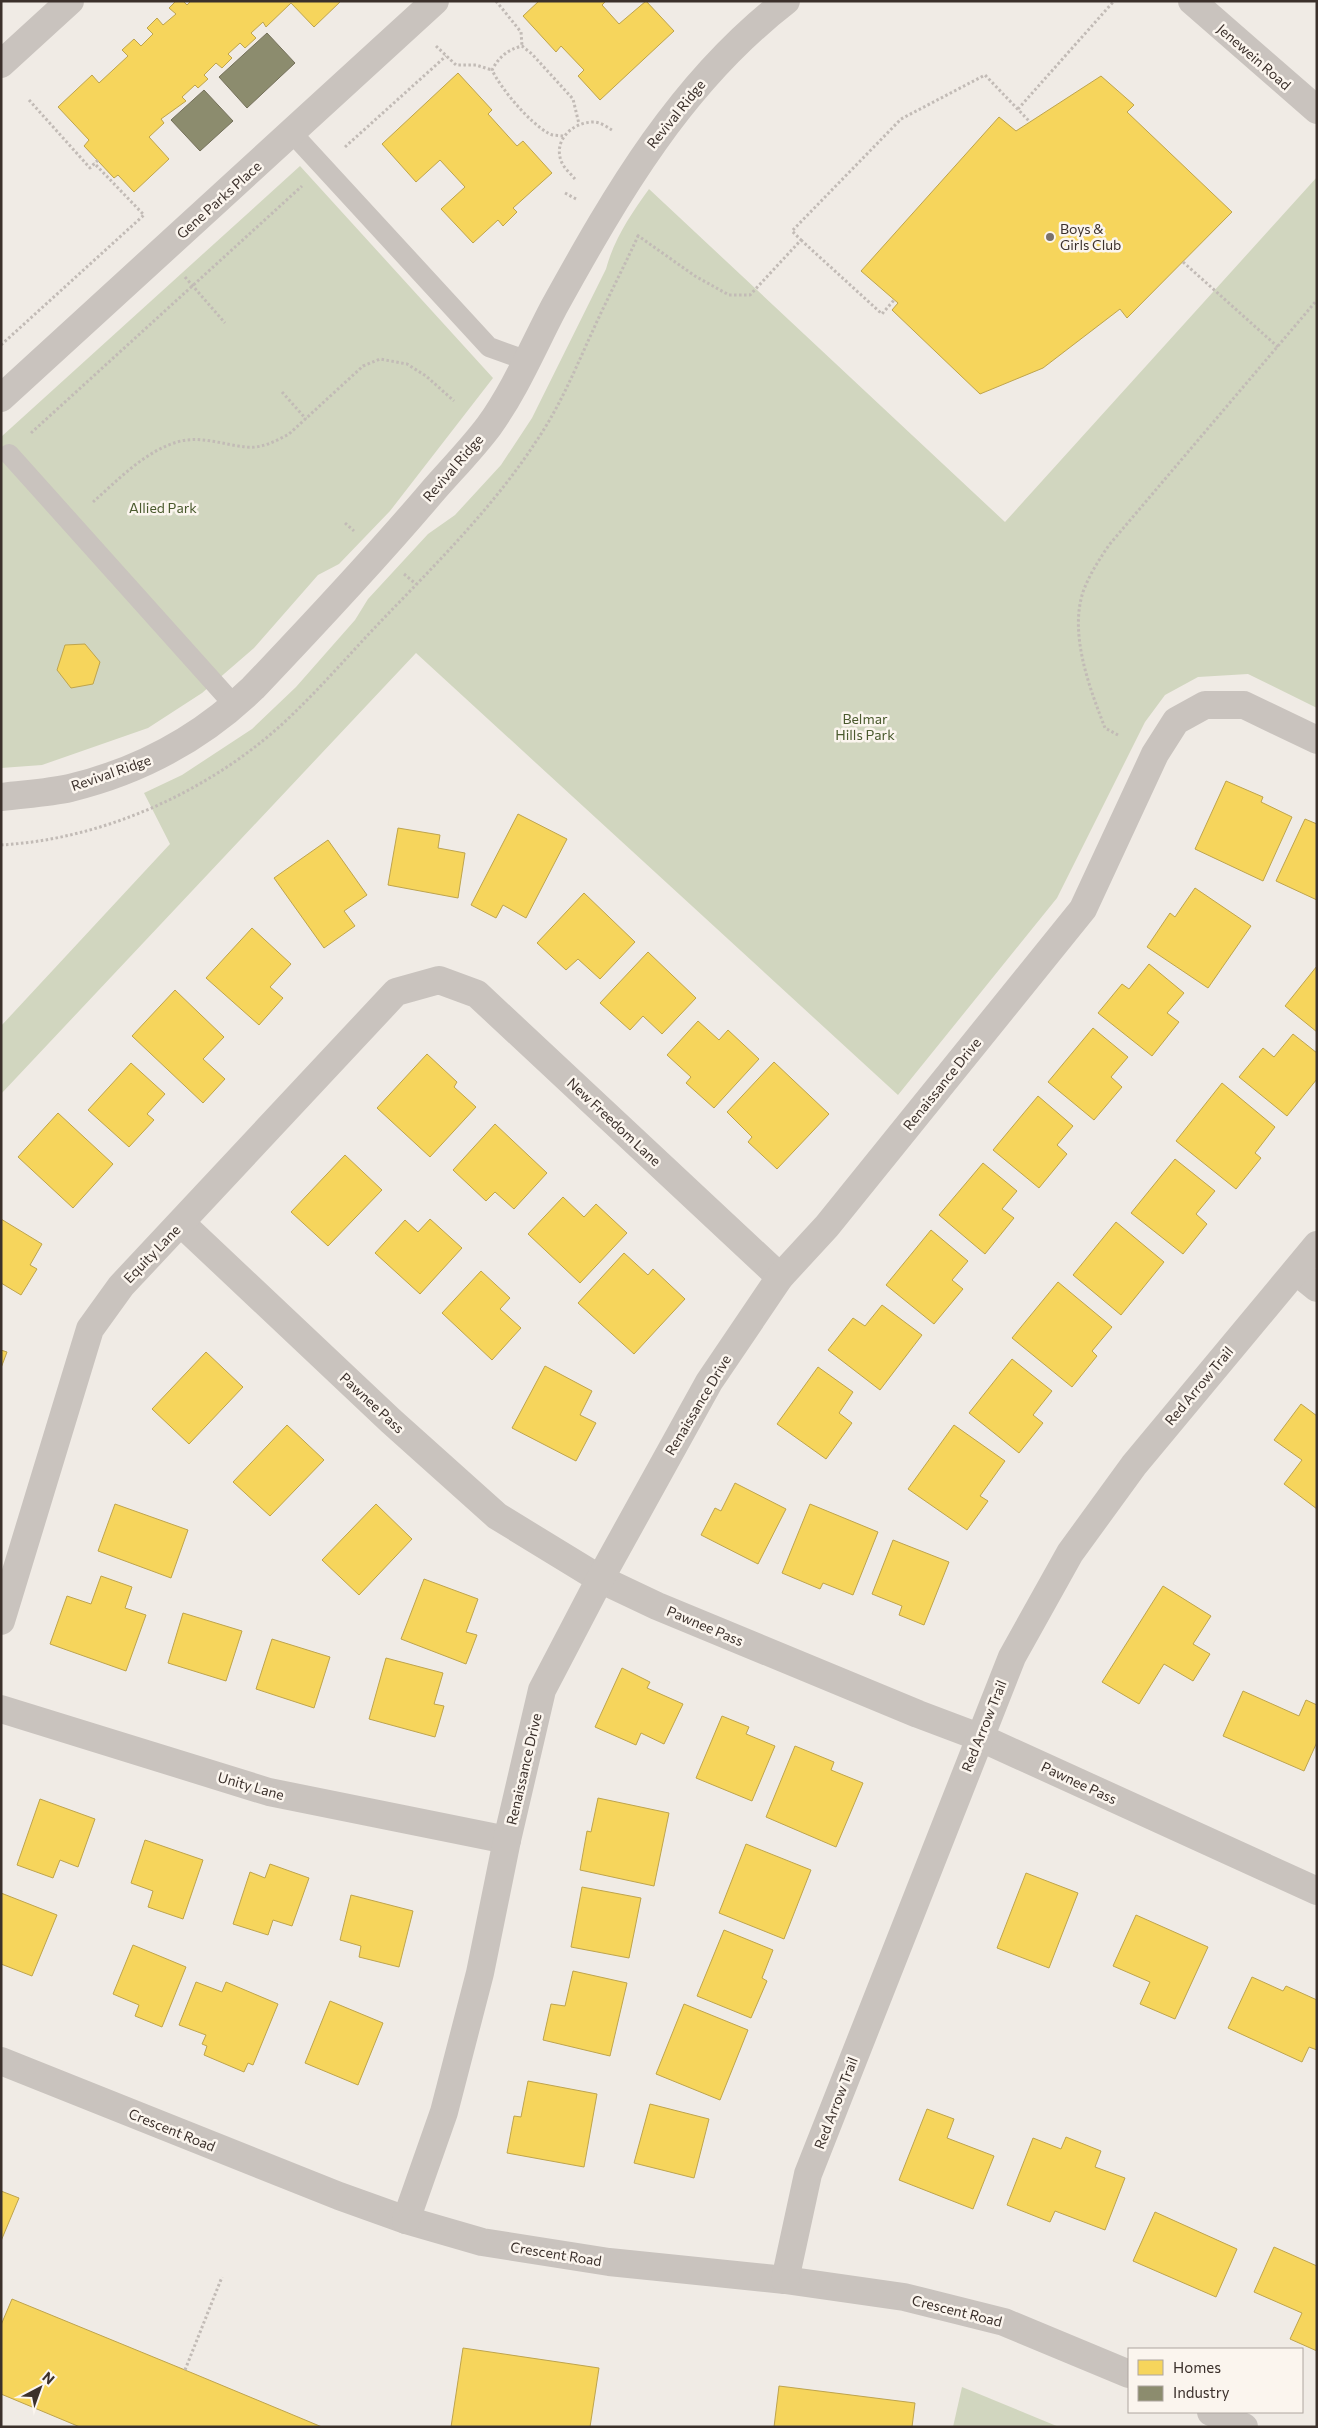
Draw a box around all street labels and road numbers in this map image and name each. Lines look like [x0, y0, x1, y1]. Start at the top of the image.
street label: Jenewein Road [1214, 20, 1295, 93]
street label: Revival Ridge [643, 76, 708, 151]
street label: Gene Parks Place [173, 157, 265, 242]
street label: Revival Ridge [419, 431, 486, 505]
street label: Revival Ridge [69, 751, 153, 794]
street label: Renaissance Drive [899, 1034, 984, 1133]
street label: New Freedom Lane [564, 1074, 665, 1169]
street label: Equity Lane [120, 1221, 184, 1286]
street label: Red Arrow Trail [1161, 1343, 1236, 1428]
street label: Renaissance Drive [661, 1351, 734, 1458]
street label: Pawnee Pass [337, 1369, 408, 1437]
street label: Pawnee Pass [664, 1602, 746, 1649]
street label: Red Arrow Trail [957, 1677, 1010, 1774]
street label: Renaissance Drive [502, 1711, 545, 1826]
street label: Pawnee Pass [1039, 1758, 1120, 1807]
street label: Unity Lane [216, 1768, 286, 1803]
street label: Red Arrow Trail [810, 2054, 861, 2151]
street label: Crescent Road [126, 2104, 218, 2155]
street label: Crescent Road [509, 2238, 603, 2269]
street label: Crescent Road [910, 2291, 1004, 2330]

